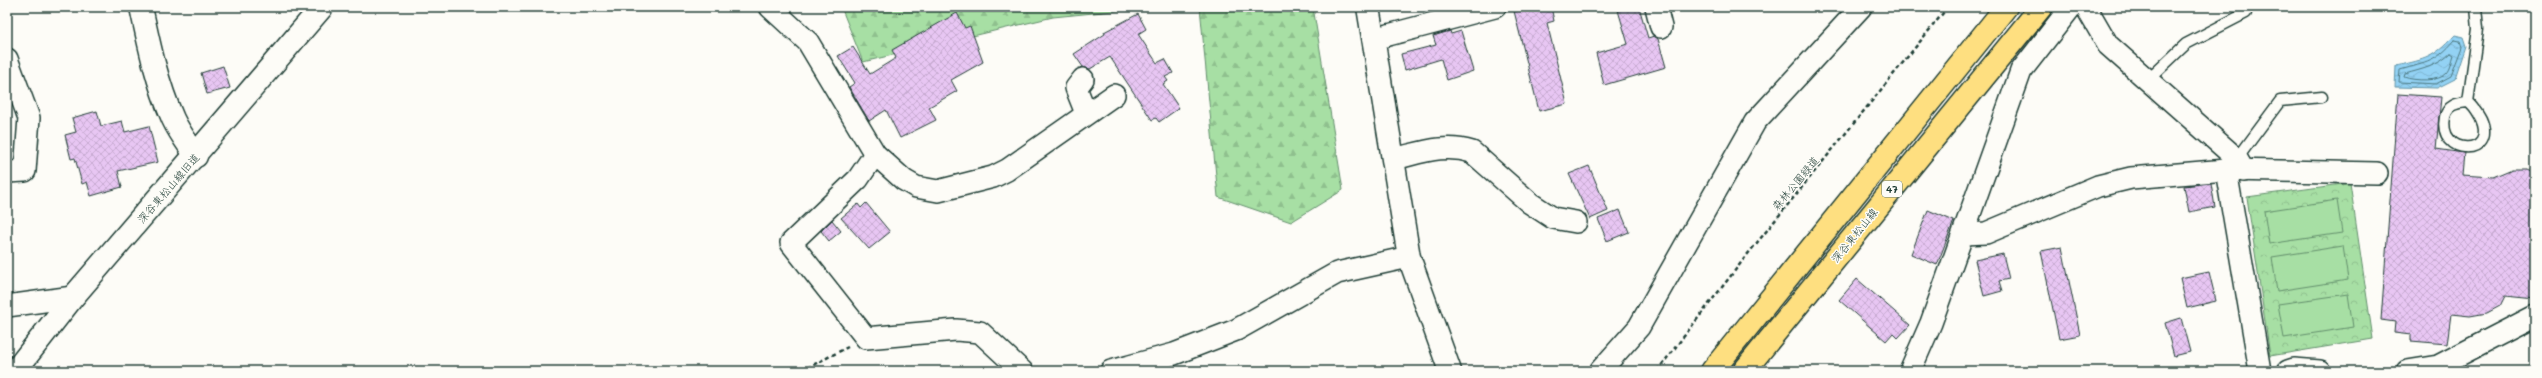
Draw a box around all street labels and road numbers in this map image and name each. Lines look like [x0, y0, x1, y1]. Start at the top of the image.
street label: 深谷東松山線旧道 [133, 150, 203, 226]
street label: 森林公園緑道 [1768, 153, 1822, 213]
road number: 47 [1882, 181, 1902, 197]
street label: 深谷東松山線 [1827, 205, 1881, 265]

